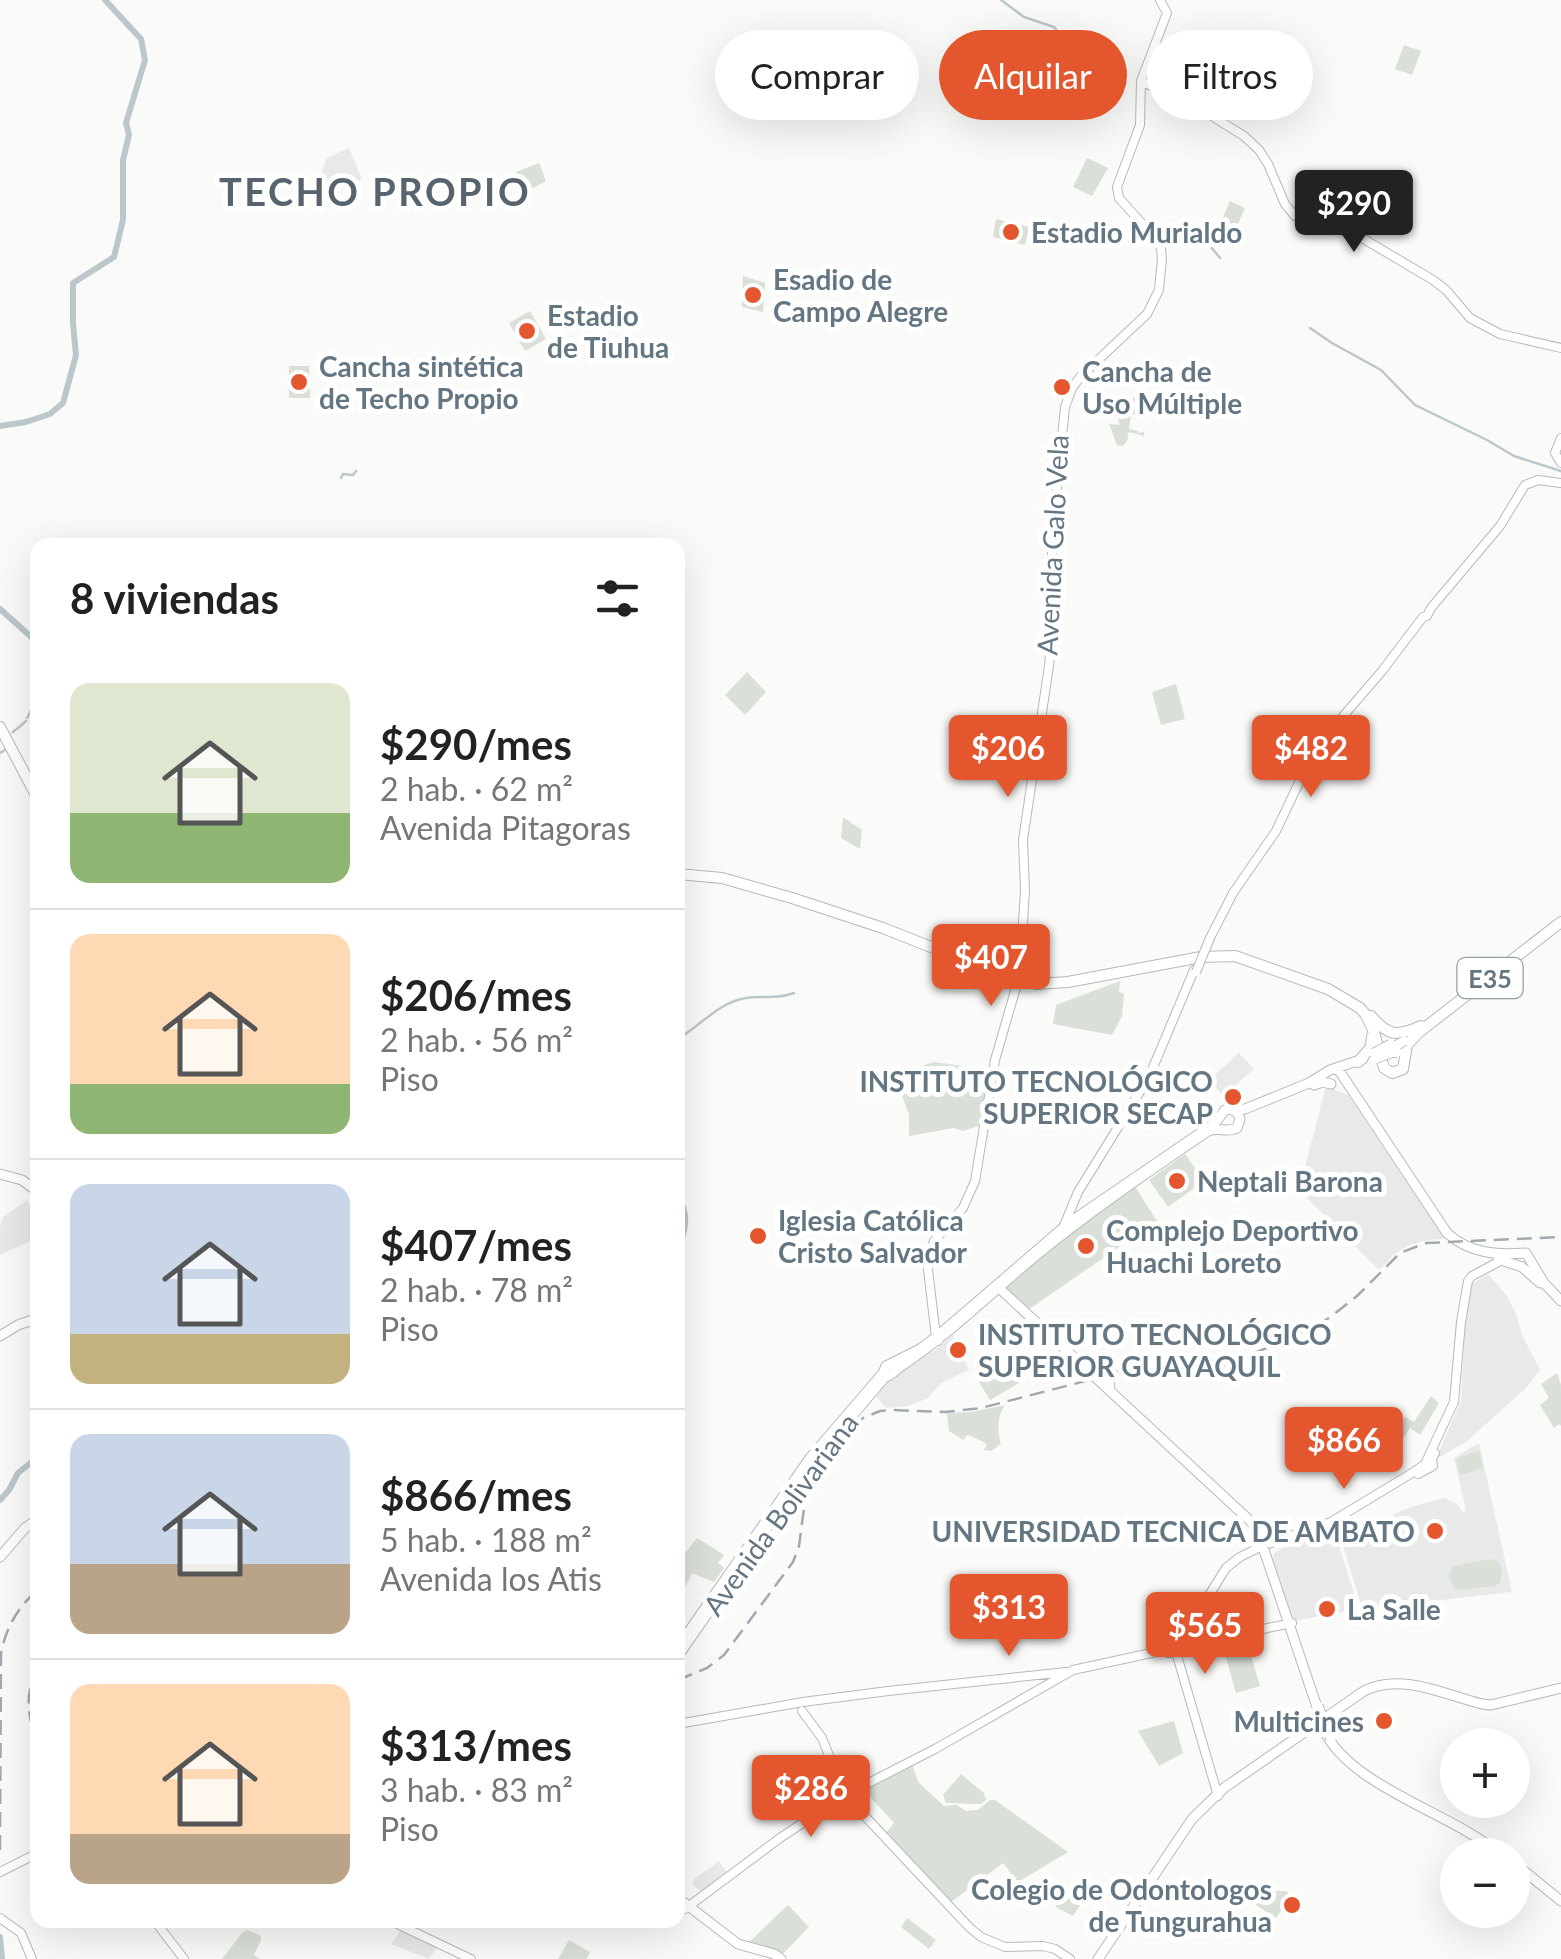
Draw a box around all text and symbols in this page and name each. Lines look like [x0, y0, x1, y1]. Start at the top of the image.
chip: Comprar [715, 30, 919, 120]
chip: Alquilar [939, 30, 1127, 120]
chip: Filtros [1147, 30, 1313, 120]
district label: TECHO PROPIO [219, 168, 531, 214]
pin: $290 [1295, 170, 1413, 255]
text: $290 [1317, 183, 1391, 222]
place label: Estadio Murialdo [1031, 215, 1242, 249]
marker: Estadio Murialdo [1000, 221, 1022, 243]
place label: Esadio de Campo Alegre [773, 262, 948, 328]
marker: Esadio de Campo Alegre [742, 284, 764, 306]
place label: Estadio de Tiuhua [547, 298, 669, 364]
marker: Estadio de Tiuhua [516, 320, 538, 342]
place label: Cancha sintética de Techo Propio [319, 349, 524, 415]
place label: Cancha de Uso Múltiple [1082, 354, 1242, 420]
marker: Cancha sintética de Techo Propio [288, 371, 310, 393]
marker: Cancha de Uso Múltiple [1051, 376, 1073, 398]
street label: Avenida Galo Vela [1029, 434, 1075, 656]
icon: filters [590, 571, 645, 626]
text: 8 viviendas [70, 573, 279, 623]
pin: $206 [949, 715, 1067, 800]
pin: $482 [1252, 715, 1370, 800]
text: $290/mes [380, 719, 572, 769]
icon: home [150, 723, 270, 843]
text: $206 [971, 728, 1045, 767]
text: $482 [1274, 728, 1348, 767]
text: 2 hab. · 62 m² [380, 769, 573, 808]
text: Avenida Pitagoras [380, 808, 631, 847]
pin: $407 [932, 924, 1050, 1009]
text: $407 [954, 937, 1028, 976]
road number: E35 [1458, 958, 1522, 998]
text: $206/mes [380, 970, 572, 1020]
icon: home [150, 974, 270, 1094]
text: 2 hab. · 56 m² [380, 1020, 573, 1059]
text: Piso [380, 1059, 439, 1098]
place label: INSTITUTO TECNOLÓGICO SUPERIOR SECAP [859, 1064, 1213, 1130]
marker: INSTITUTO TECNOLÓGICO SUPERIOR SECAP [1222, 1086, 1244, 1108]
place label: Neptali Barona [1197, 1164, 1383, 1198]
marker: Neptali Barona [1166, 1170, 1188, 1192]
place label: Iglesia Católica Cristo Salvador [778, 1203, 967, 1269]
place label: Complejo Deportivo Huachi Loreto [1106, 1213, 1359, 1279]
text: $407/mes [380, 1220, 572, 1270]
icon: home [150, 1224, 270, 1344]
marker: Iglesia Católica Cristo Salvador [747, 1225, 769, 1247]
marker: Complejo Deportivo Huachi Loreto [1075, 1235, 1097, 1257]
text: 2 hab. · 78 m² [380, 1270, 573, 1309]
text: Piso [380, 1309, 439, 1348]
place label: INSTITUTO TECNOLÓGICO SUPERIOR GUAYAQUIL [978, 1317, 1332, 1383]
marker: INSTITUTO TECNOLÓGICO SUPERIOR GUAYAQUIL [947, 1339, 969, 1361]
street label: Avenida Bolivariana [695, 1406, 865, 1622]
pin: $866 [1285, 1407, 1403, 1492]
text: $866 [1307, 1420, 1381, 1459]
text: $866/mes [380, 1470, 572, 1520]
icon: home [150, 1474, 270, 1594]
place label: UNIVERSIDAD TECNICA DE AMBATO [932, 1514, 1415, 1548]
text: 5 hab. · 188 m² [380, 1520, 592, 1559]
marker: UNIVERSIDAD TECNICA DE AMBATO [1424, 1520, 1446, 1542]
text: Avenida los Atis [380, 1559, 602, 1598]
pin: $313 [950, 1574, 1068, 1659]
text: $313 [972, 1587, 1046, 1626]
pin: $565 [1146, 1592, 1264, 1677]
place label: La Salle [1347, 1592, 1441, 1626]
marker: La Salle [1316, 1598, 1338, 1620]
text: $565 [1168, 1605, 1242, 1644]
place label: Multicines [1233, 1704, 1364, 1738]
marker: Multicines [1373, 1710, 1395, 1732]
text: $313/mes [380, 1720, 572, 1770]
icon: home [150, 1724, 270, 1844]
map controls [1440, 1728, 1530, 1928]
button: + [1440, 1728, 1530, 1818]
pin: $286 [752, 1755, 870, 1840]
text: $286 [774, 1768, 848, 1807]
text: 3 hab. · 83 m² [380, 1770, 573, 1809]
text: Piso [380, 1809, 439, 1848]
button: − [1440, 1838, 1530, 1928]
place label: Colegio de Odontologos de Tungurahua [971, 1872, 1272, 1938]
marker: Colegio de Odontologos de Tungurahua [1281, 1894, 1303, 1916]

